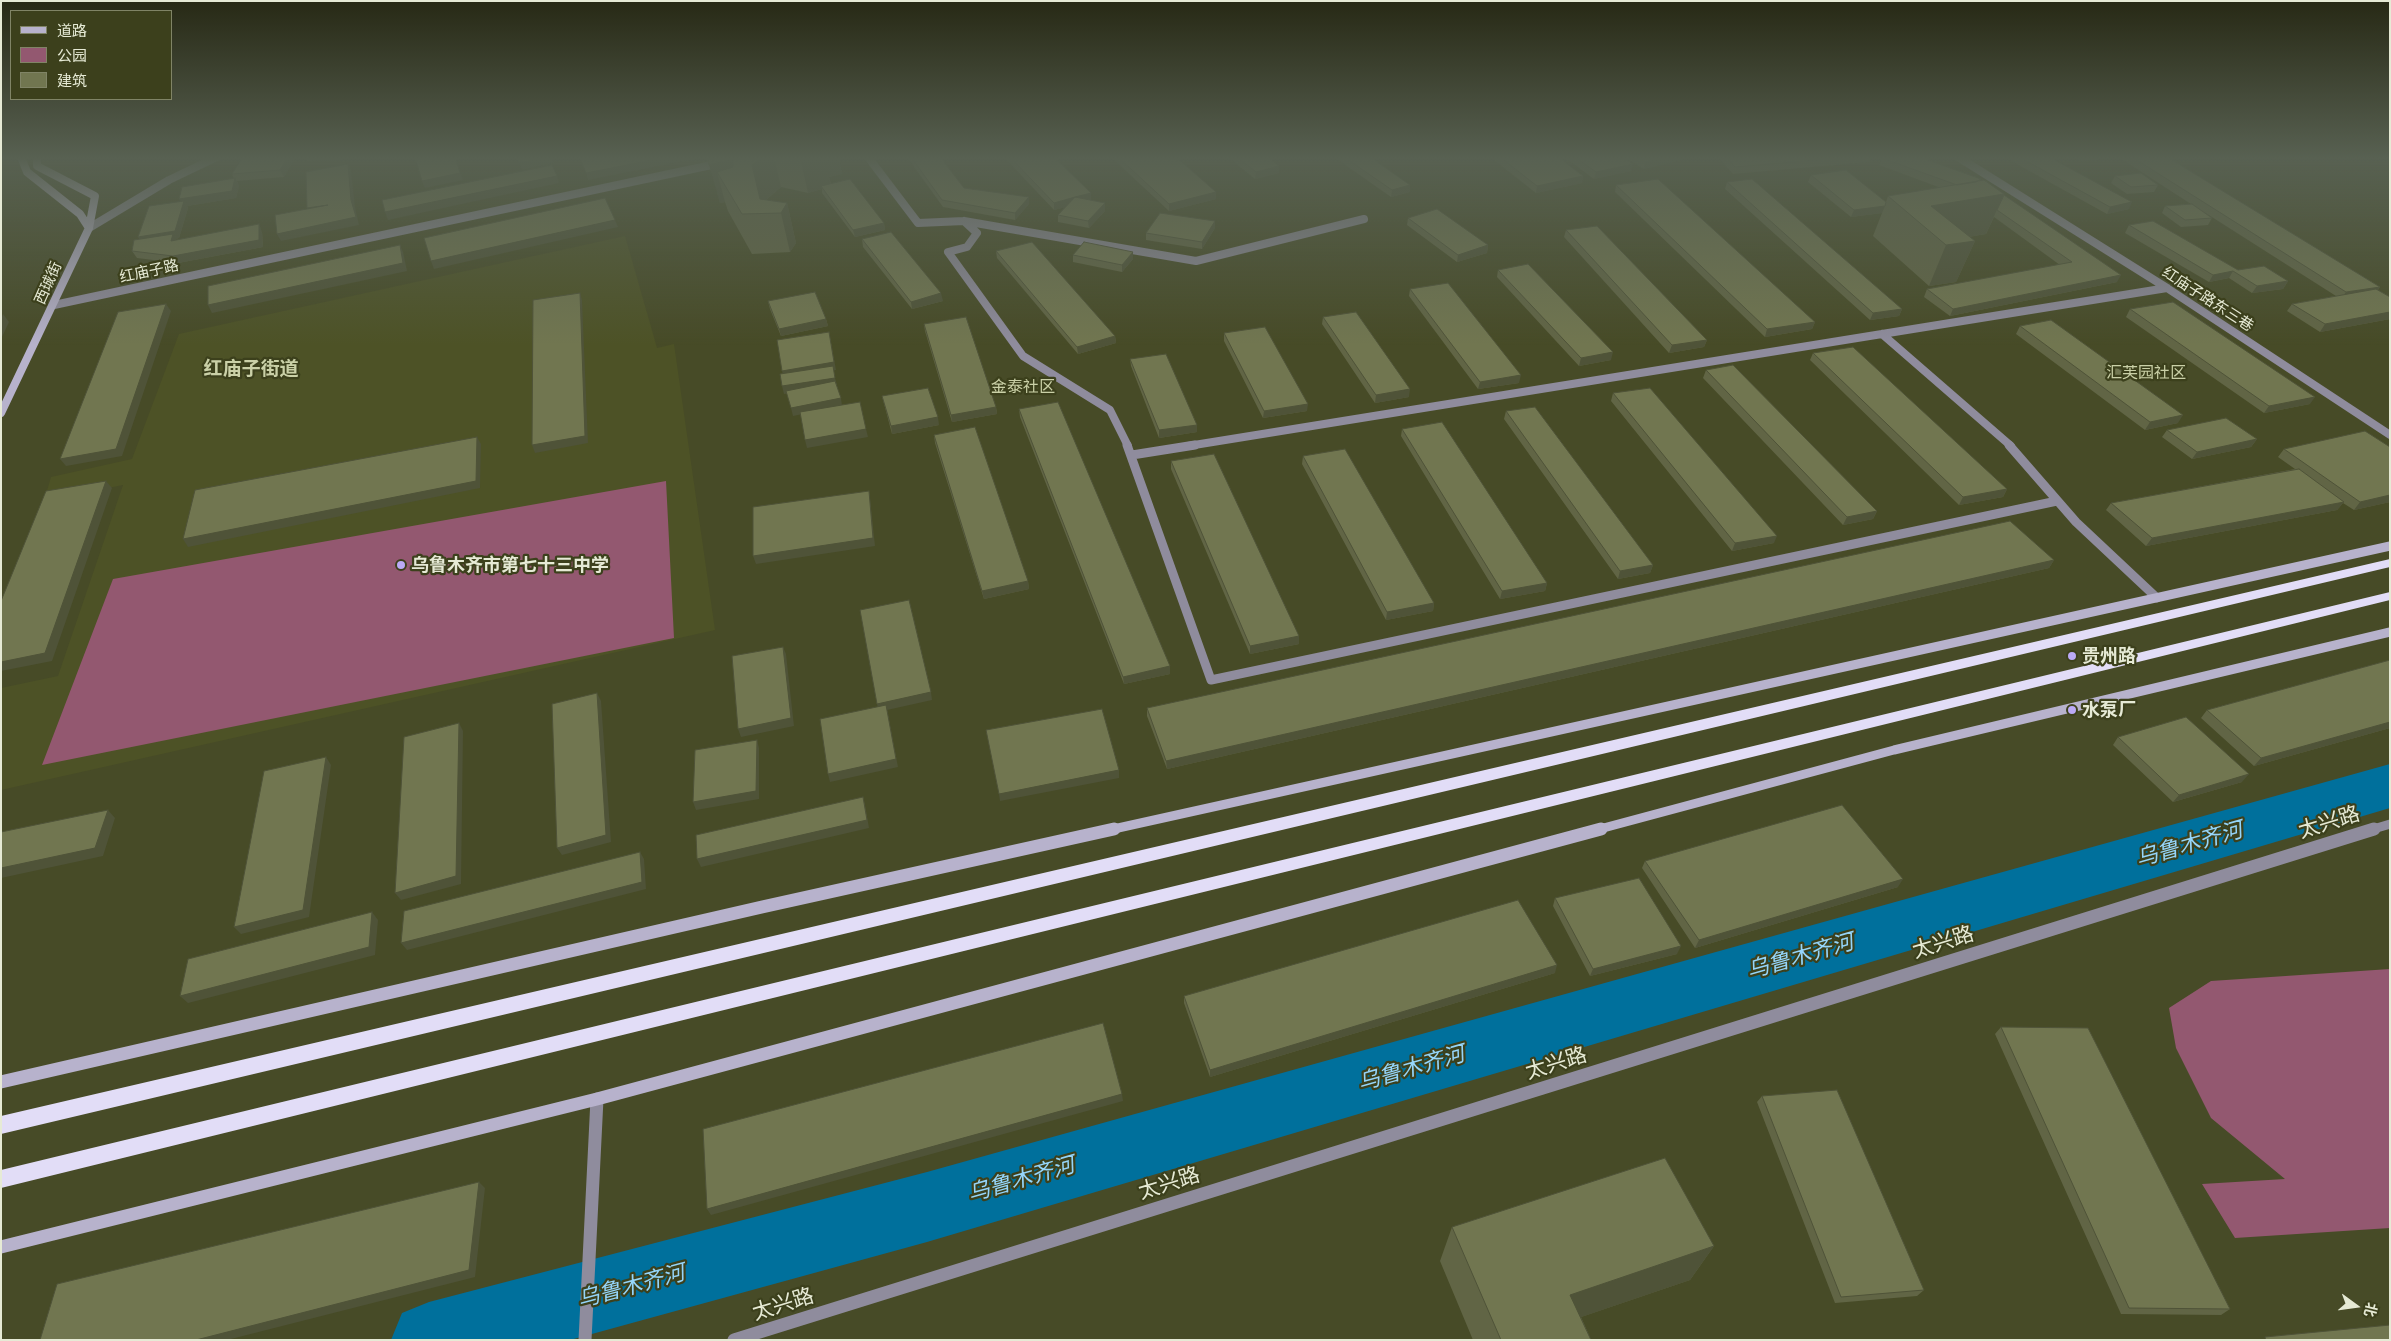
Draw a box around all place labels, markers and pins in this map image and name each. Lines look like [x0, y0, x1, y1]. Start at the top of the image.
place label: 乌鲁木齐市第七十三中学 [411, 554, 609, 576]
marker: 乌鲁木齐市第七十三中学 [395, 559, 407, 571]
place label: 贵州路 [2082, 645, 2136, 667]
marker: 贵州路 [2066, 650, 2078, 662]
place label: 水泵厂 [2082, 699, 2136, 721]
marker: 水泵厂 [2066, 704, 2078, 716]

